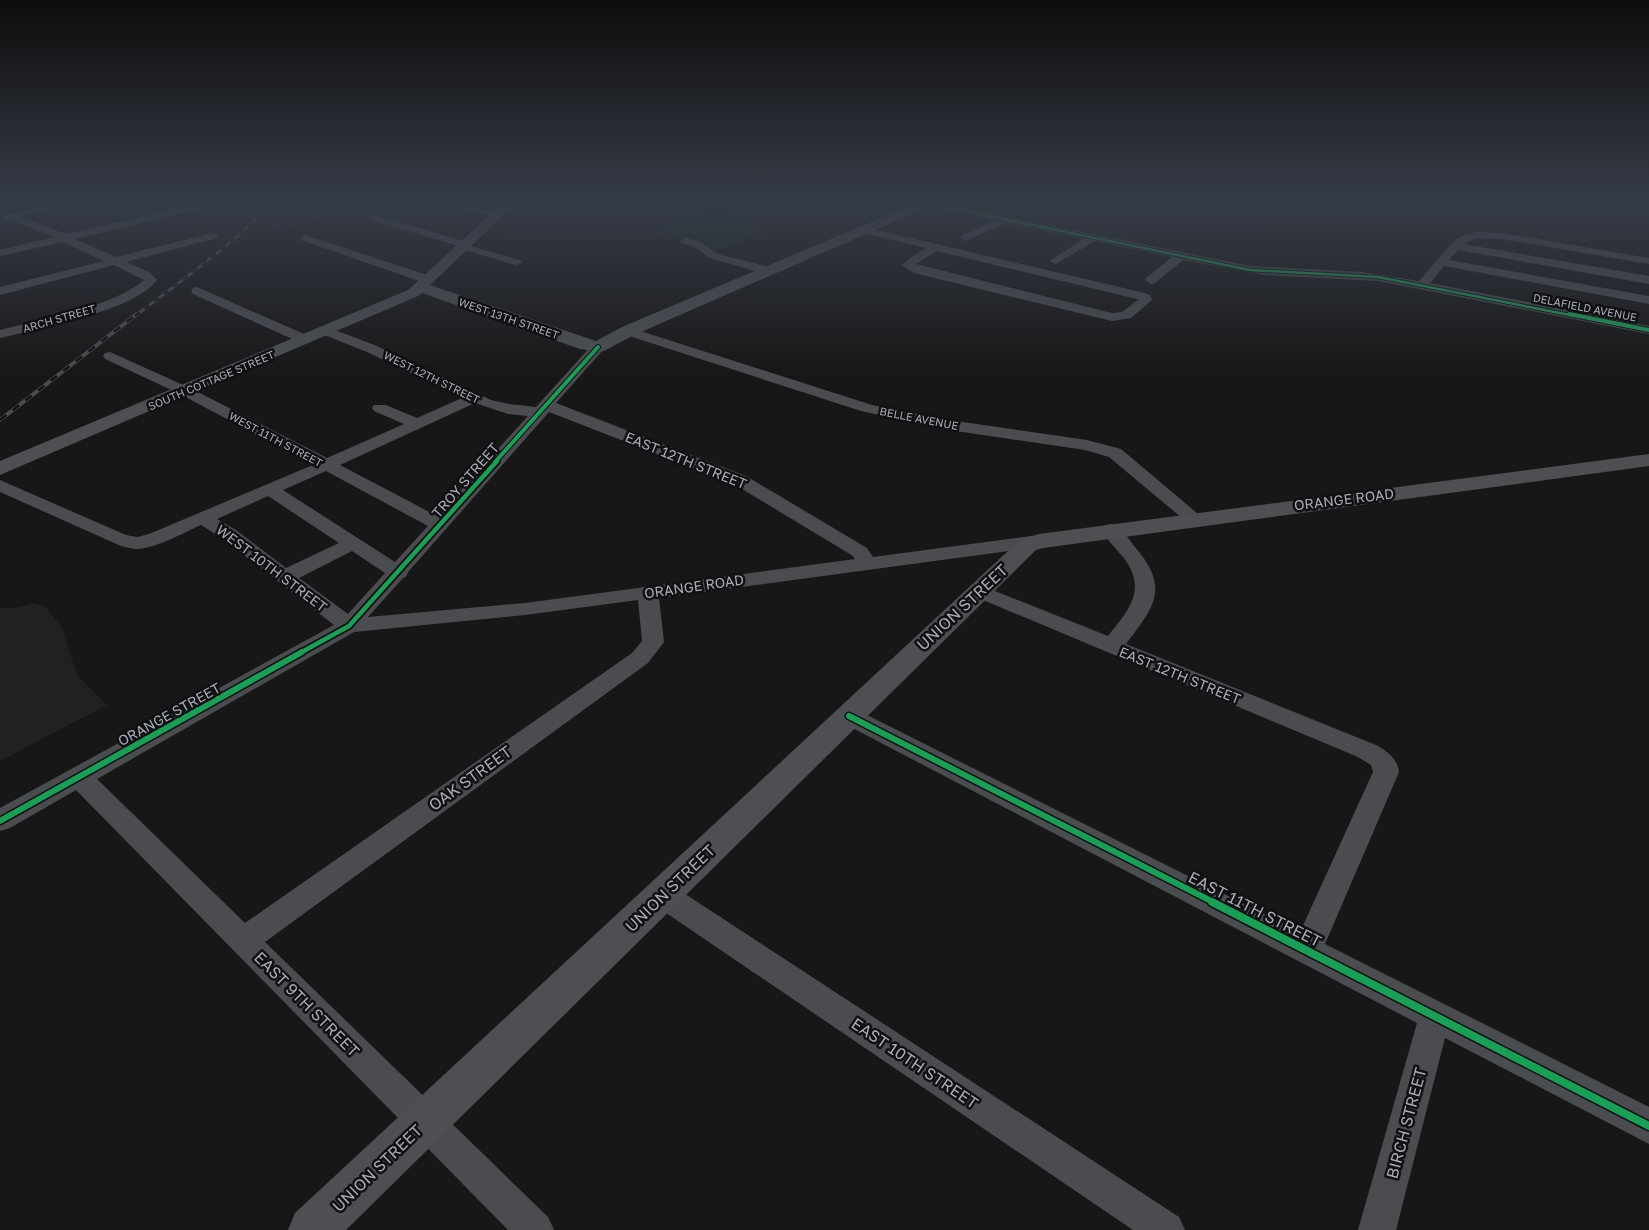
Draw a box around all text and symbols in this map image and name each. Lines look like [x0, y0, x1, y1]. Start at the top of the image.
street label: DELAFIELD AVENUE [1532, 291, 1638, 323]
street label: WEST 13TH STREET [457, 295, 561, 341]
street label: ARCH STREET [21, 301, 97, 335]
street label: SOUTH COTTAGE STREET [146, 347, 276, 412]
street label: WEST 12TH STREET [382, 348, 482, 406]
street label: BELLE AVENUE [879, 404, 960, 432]
street label: WEST 11TH STREET [227, 409, 325, 469]
street label: EAST 12TH STREET [623, 428, 749, 492]
street label: TROY STREET [428, 439, 502, 521]
street label: ORANGE ROAD [1293, 484, 1395, 514]
street label: WEST 10TH STREET [213, 521, 331, 615]
street label: UNION STREET [912, 560, 1012, 654]
street label: ORANGE ROAD [643, 571, 745, 601]
street label: EAST 12TH STREET [1117, 643, 1243, 707]
street label: ORANGE STREET [115, 679, 224, 749]
street label: OAK STREET [425, 741, 515, 815]
street label: UNION STREET [621, 840, 719, 936]
street label: EAST 11TH STREET [1185, 867, 1325, 951]
street label: EAST 9TH STREET [250, 947, 364, 1061]
street label: EAST 10TH STREET [848, 1013, 982, 1113]
street label: BIRCH STREET [1382, 1065, 1430, 1181]
street label: UNION STREET [328, 1120, 426, 1216]

